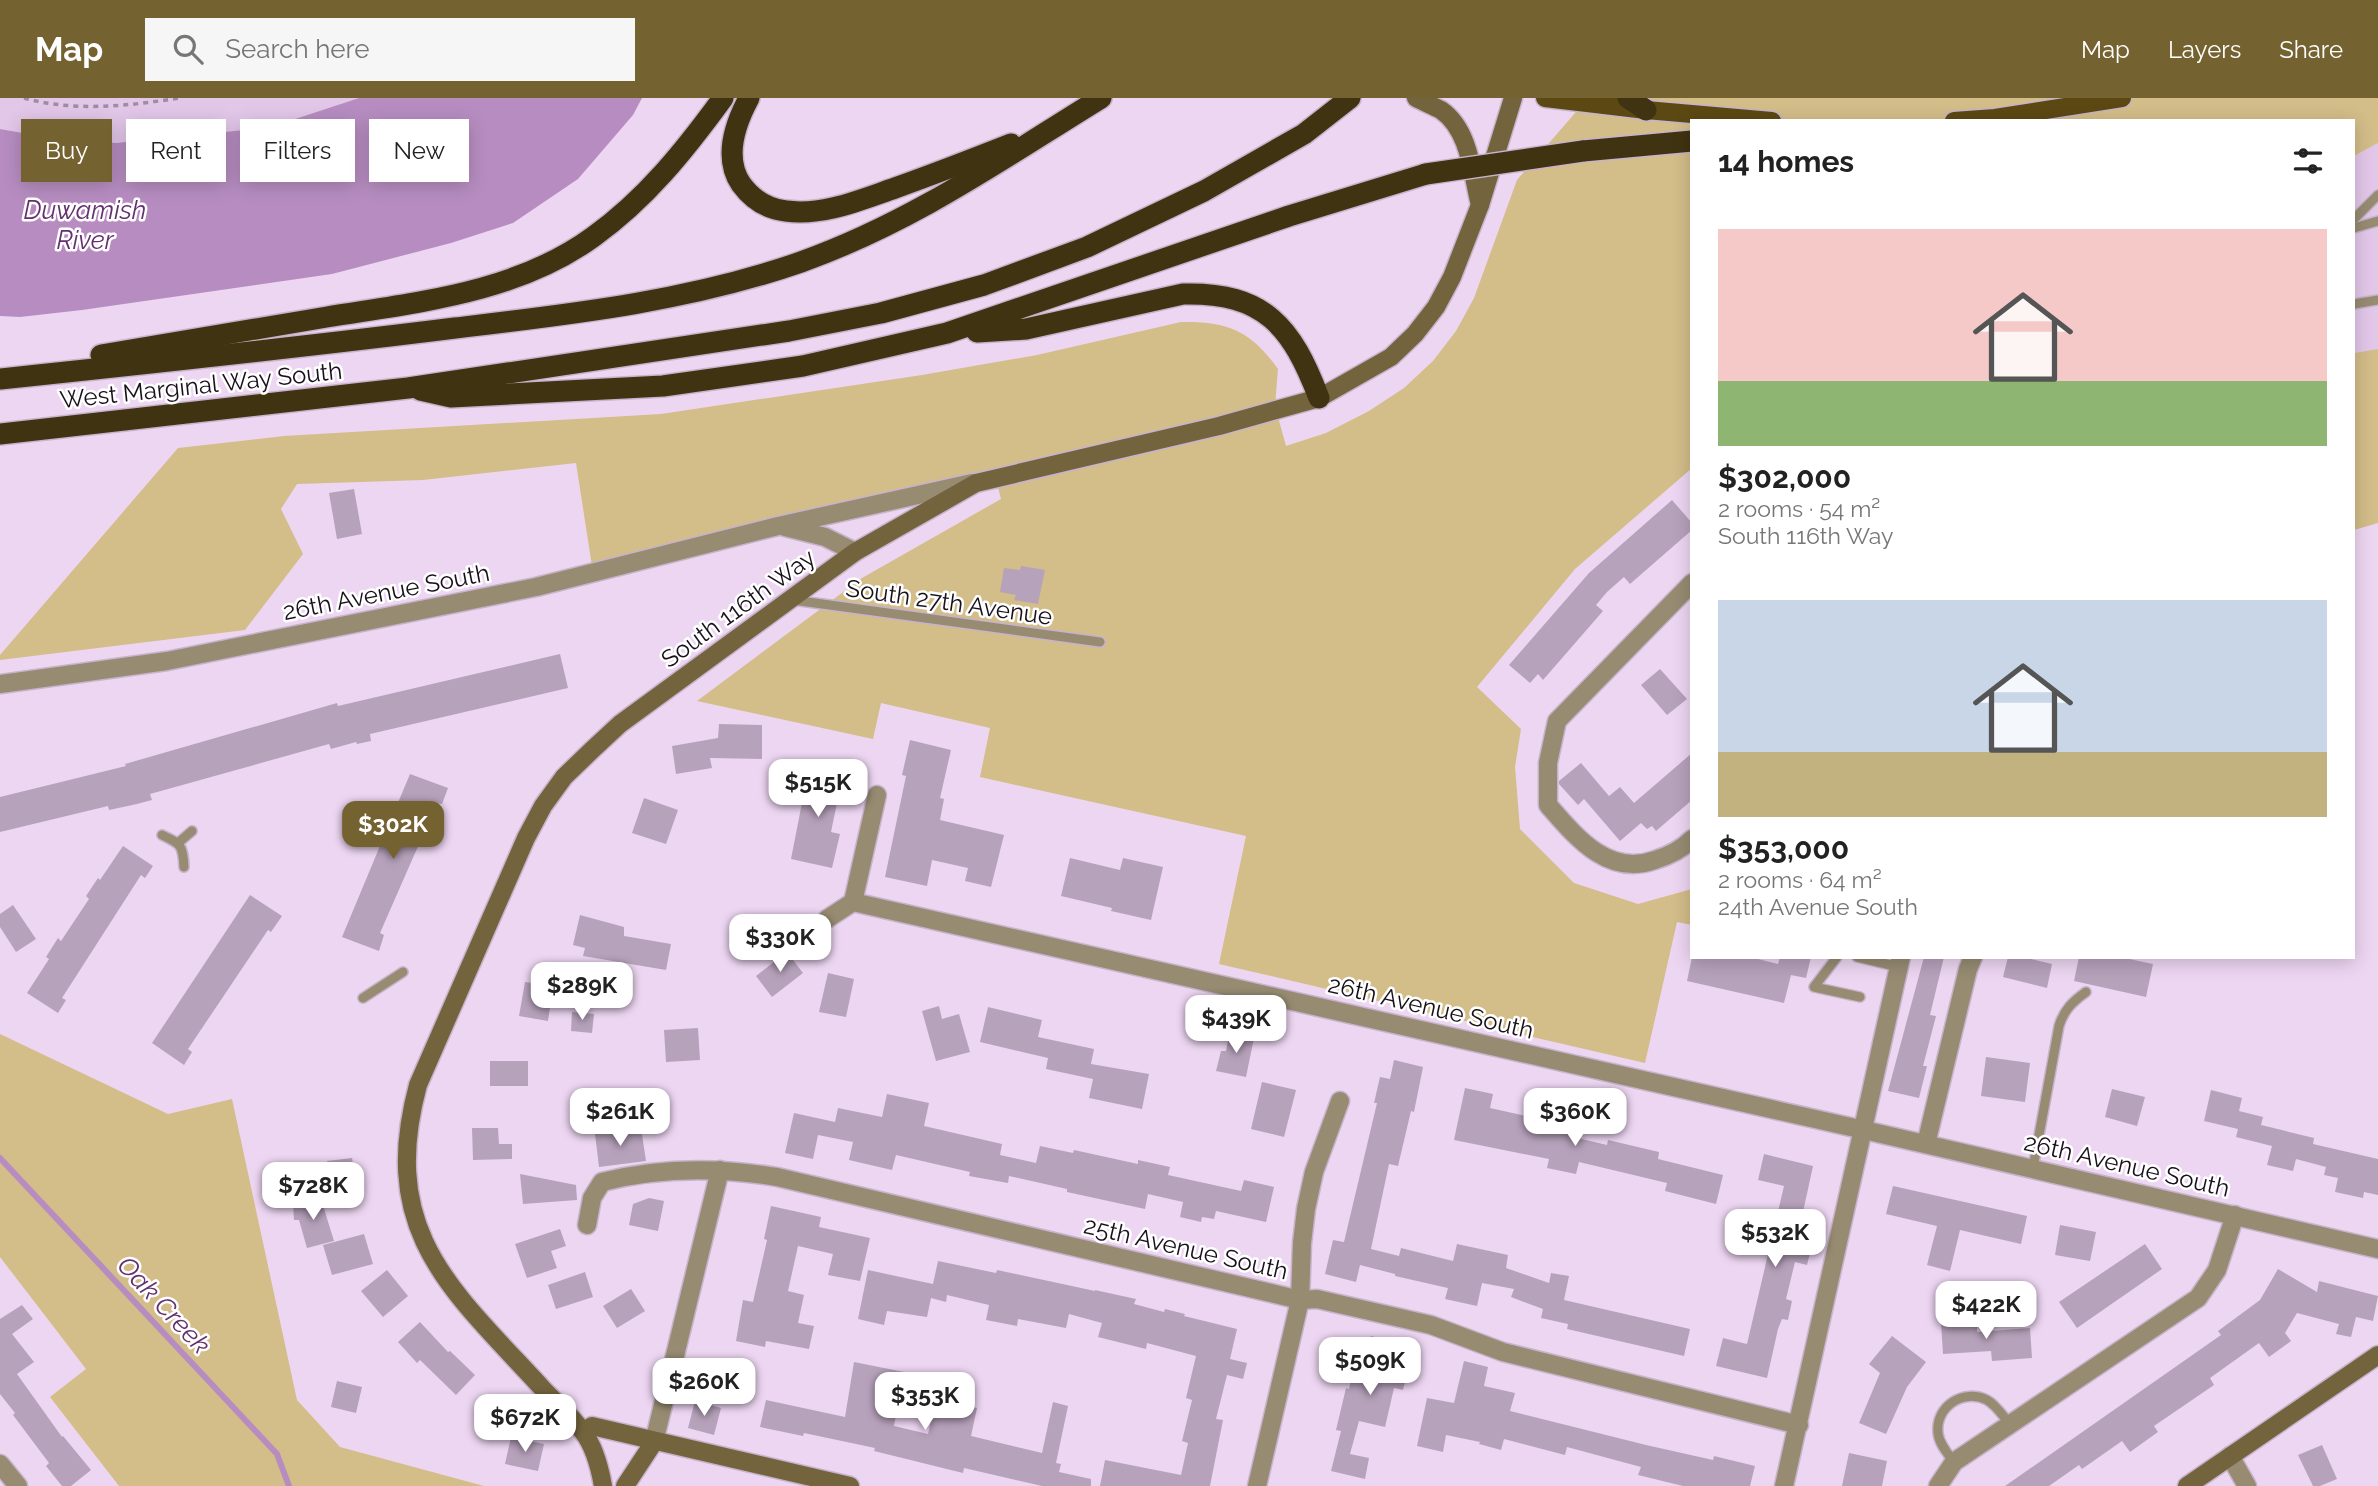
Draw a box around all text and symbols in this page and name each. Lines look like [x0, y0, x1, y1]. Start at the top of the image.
search box [145, 18, 635, 81]
text: Map [35, 30, 103, 69]
icon: search [169, 30, 207, 68]
text: Search here [225, 34, 370, 64]
text: Map [2081, 35, 2130, 64]
text: Layers [2168, 35, 2241, 64]
text: Share [2279, 35, 2343, 64]
chip: Buy [21, 119, 112, 182]
chip: Rent [126, 119, 226, 182]
chip: Filters [240, 119, 355, 182]
chip: New [369, 119, 469, 182]
icon: filters [2289, 142, 2327, 180]
text: 14 homes [1718, 144, 1854, 179]
water label: Duwamish River [24, 195, 146, 255]
icon: home [1960, 274, 2086, 400]
street label: West Marginal Way South [58, 356, 344, 414]
text: $302,000 [1718, 460, 1851, 495]
text: 2 rooms · 54 m² [1718, 495, 1880, 522]
text: South 116th Way [1718, 522, 1894, 549]
street label: South 116th Way [655, 542, 821, 674]
street label: 26th Avenue South [280, 558, 492, 626]
street label: South 27th Avenue [844, 573, 1054, 631]
icon: home [1960, 645, 2086, 771]
pin: $515K [769, 760, 867, 819]
text: $515K [785, 768, 851, 795]
pin: $302K [344, 802, 442, 861]
text: $302K [358, 810, 428, 837]
text: $353,000 [1718, 831, 1849, 866]
text: 2 rooms · 64 m² [1718, 866, 1882, 893]
text: 24th Avenue South [1718, 893, 1918, 920]
pin: $330K [731, 914, 829, 974]
text: $330K [745, 923, 815, 950]
pin: $289K [533, 962, 631, 1022]
street label: 26th Avenue South [1325, 969, 1537, 1045]
text: $289K [547, 971, 617, 998]
pin: $439K [1187, 996, 1285, 1055]
text: $439K [1201, 1004, 1271, 1031]
pin: $261K [571, 1088, 669, 1148]
pin: $360K [1526, 1088, 1624, 1148]
text: $261K [586, 1097, 654, 1124]
text: $360K [1540, 1097, 1610, 1124]
street label: 26th Avenue South [2021, 1127, 2233, 1203]
pin: $728K [264, 1162, 362, 1222]
text: $728K [278, 1171, 348, 1198]
street label: 25th Avenue South [1081, 1210, 1291, 1286]
pin: $532K [1726, 1210, 1824, 1269]
text: $532K [1741, 1218, 1809, 1245]
water label: Oak Creek [111, 1250, 217, 1360]
pin: $422K [1937, 1282, 2035, 1341]
text: $422K [1951, 1290, 2021, 1317]
pin: $509K [1321, 1338, 1419, 1397]
text: $509K [1335, 1346, 1405, 1373]
pin: $260K [655, 1358, 753, 1418]
text: $260K [668, 1367, 740, 1394]
pin: $353K [876, 1372, 974, 1432]
text: $353K [891, 1381, 959, 1408]
pin: $672K [476, 1394, 574, 1454]
text: $672K [490, 1403, 560, 1430]

